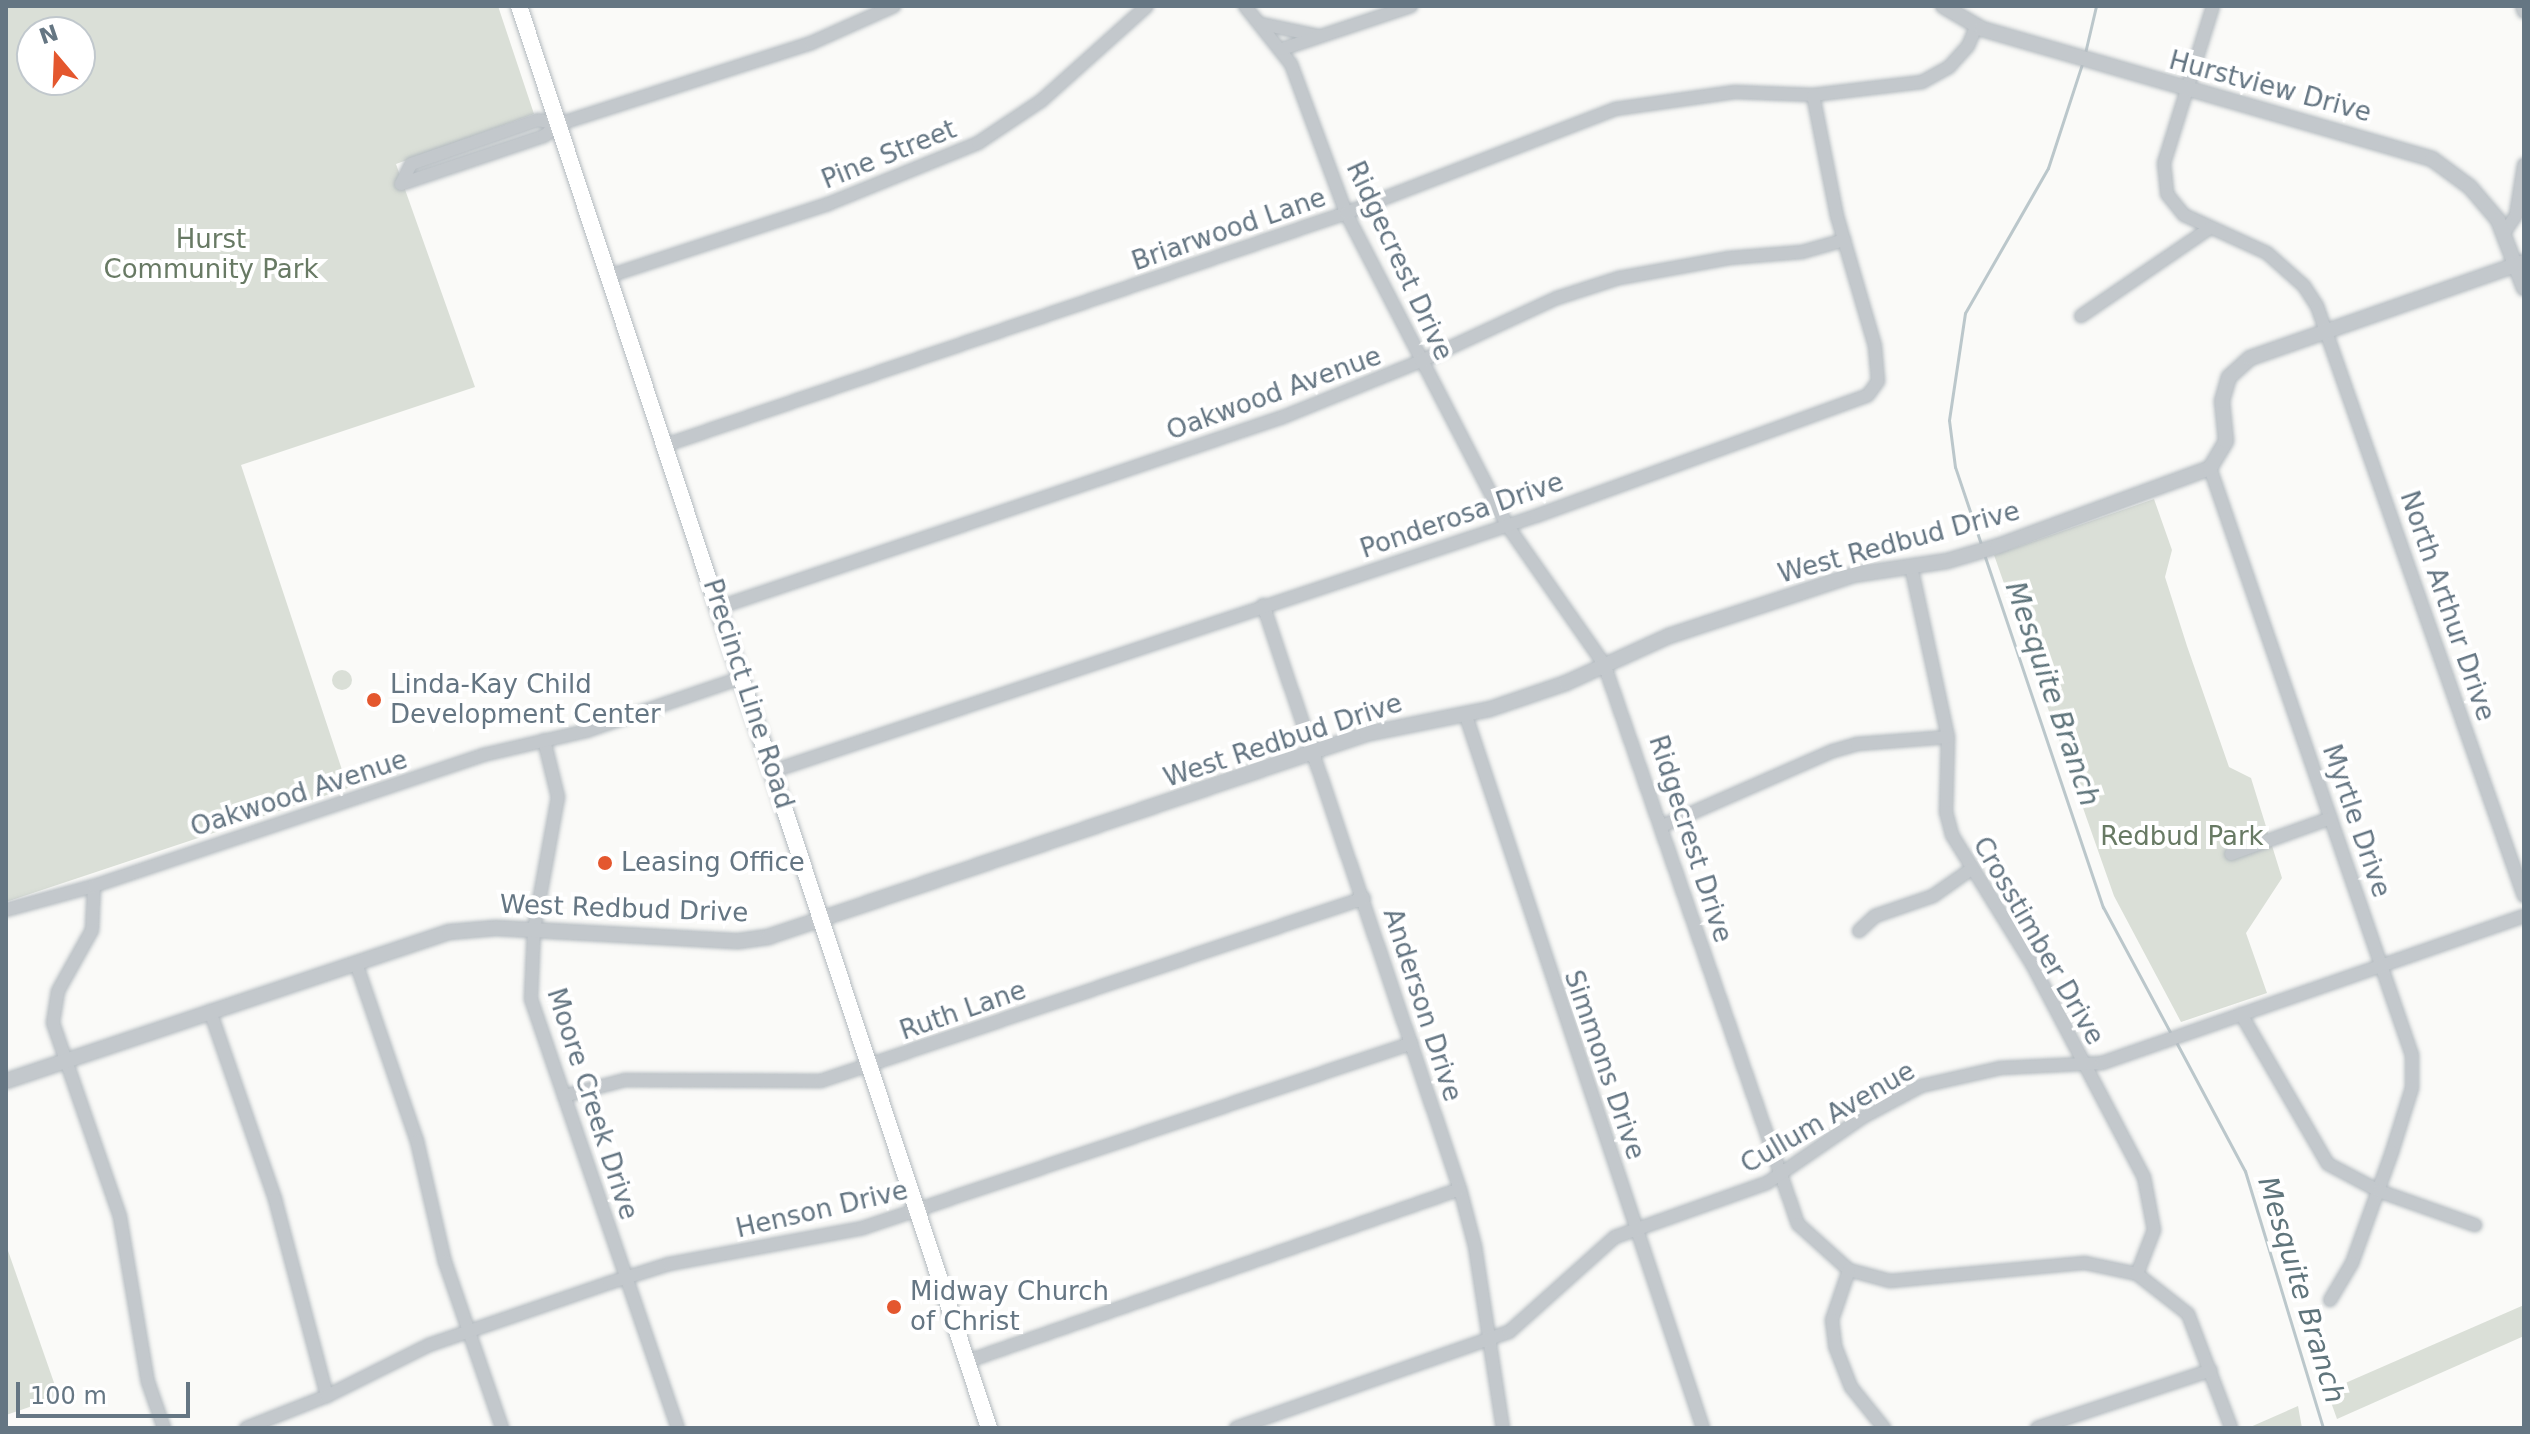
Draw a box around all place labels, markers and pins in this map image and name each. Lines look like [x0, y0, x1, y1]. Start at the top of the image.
place label: Linda-Kay Child Development Center [390, 669, 661, 730]
marker: Linda-Kay Child Development Center [365, 691, 383, 709]
place label: Leasing Office [621, 847, 805, 879]
marker: Leasing Office [596, 854, 614, 872]
place label: Midway Church of Christ [910, 1276, 1109, 1338]
marker: Midway Church of Christ [885, 1298, 903, 1316]

